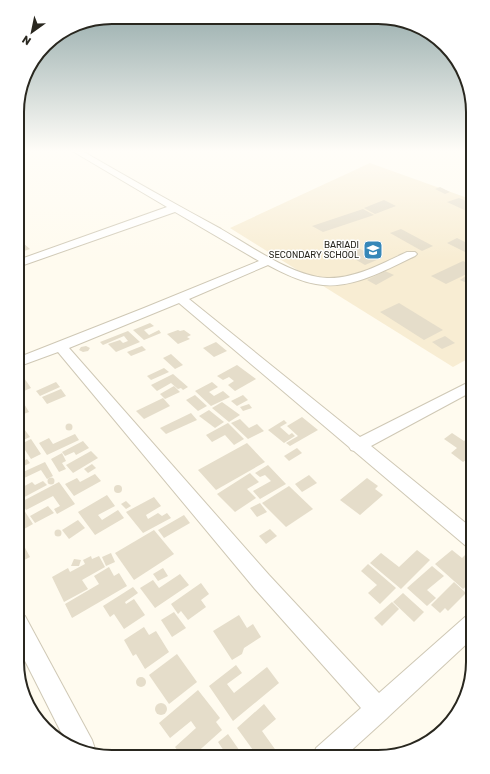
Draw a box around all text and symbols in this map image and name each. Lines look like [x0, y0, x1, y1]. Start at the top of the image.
north arrow [12, 12, 52, 52]
text: N [20, 32, 34, 48]
school or university icon: BARIADI SECONDARY SCHOOL [362, 239, 384, 261]
place label: BARIADI SECONDARY SCHOOL [269, 240, 359, 260]

